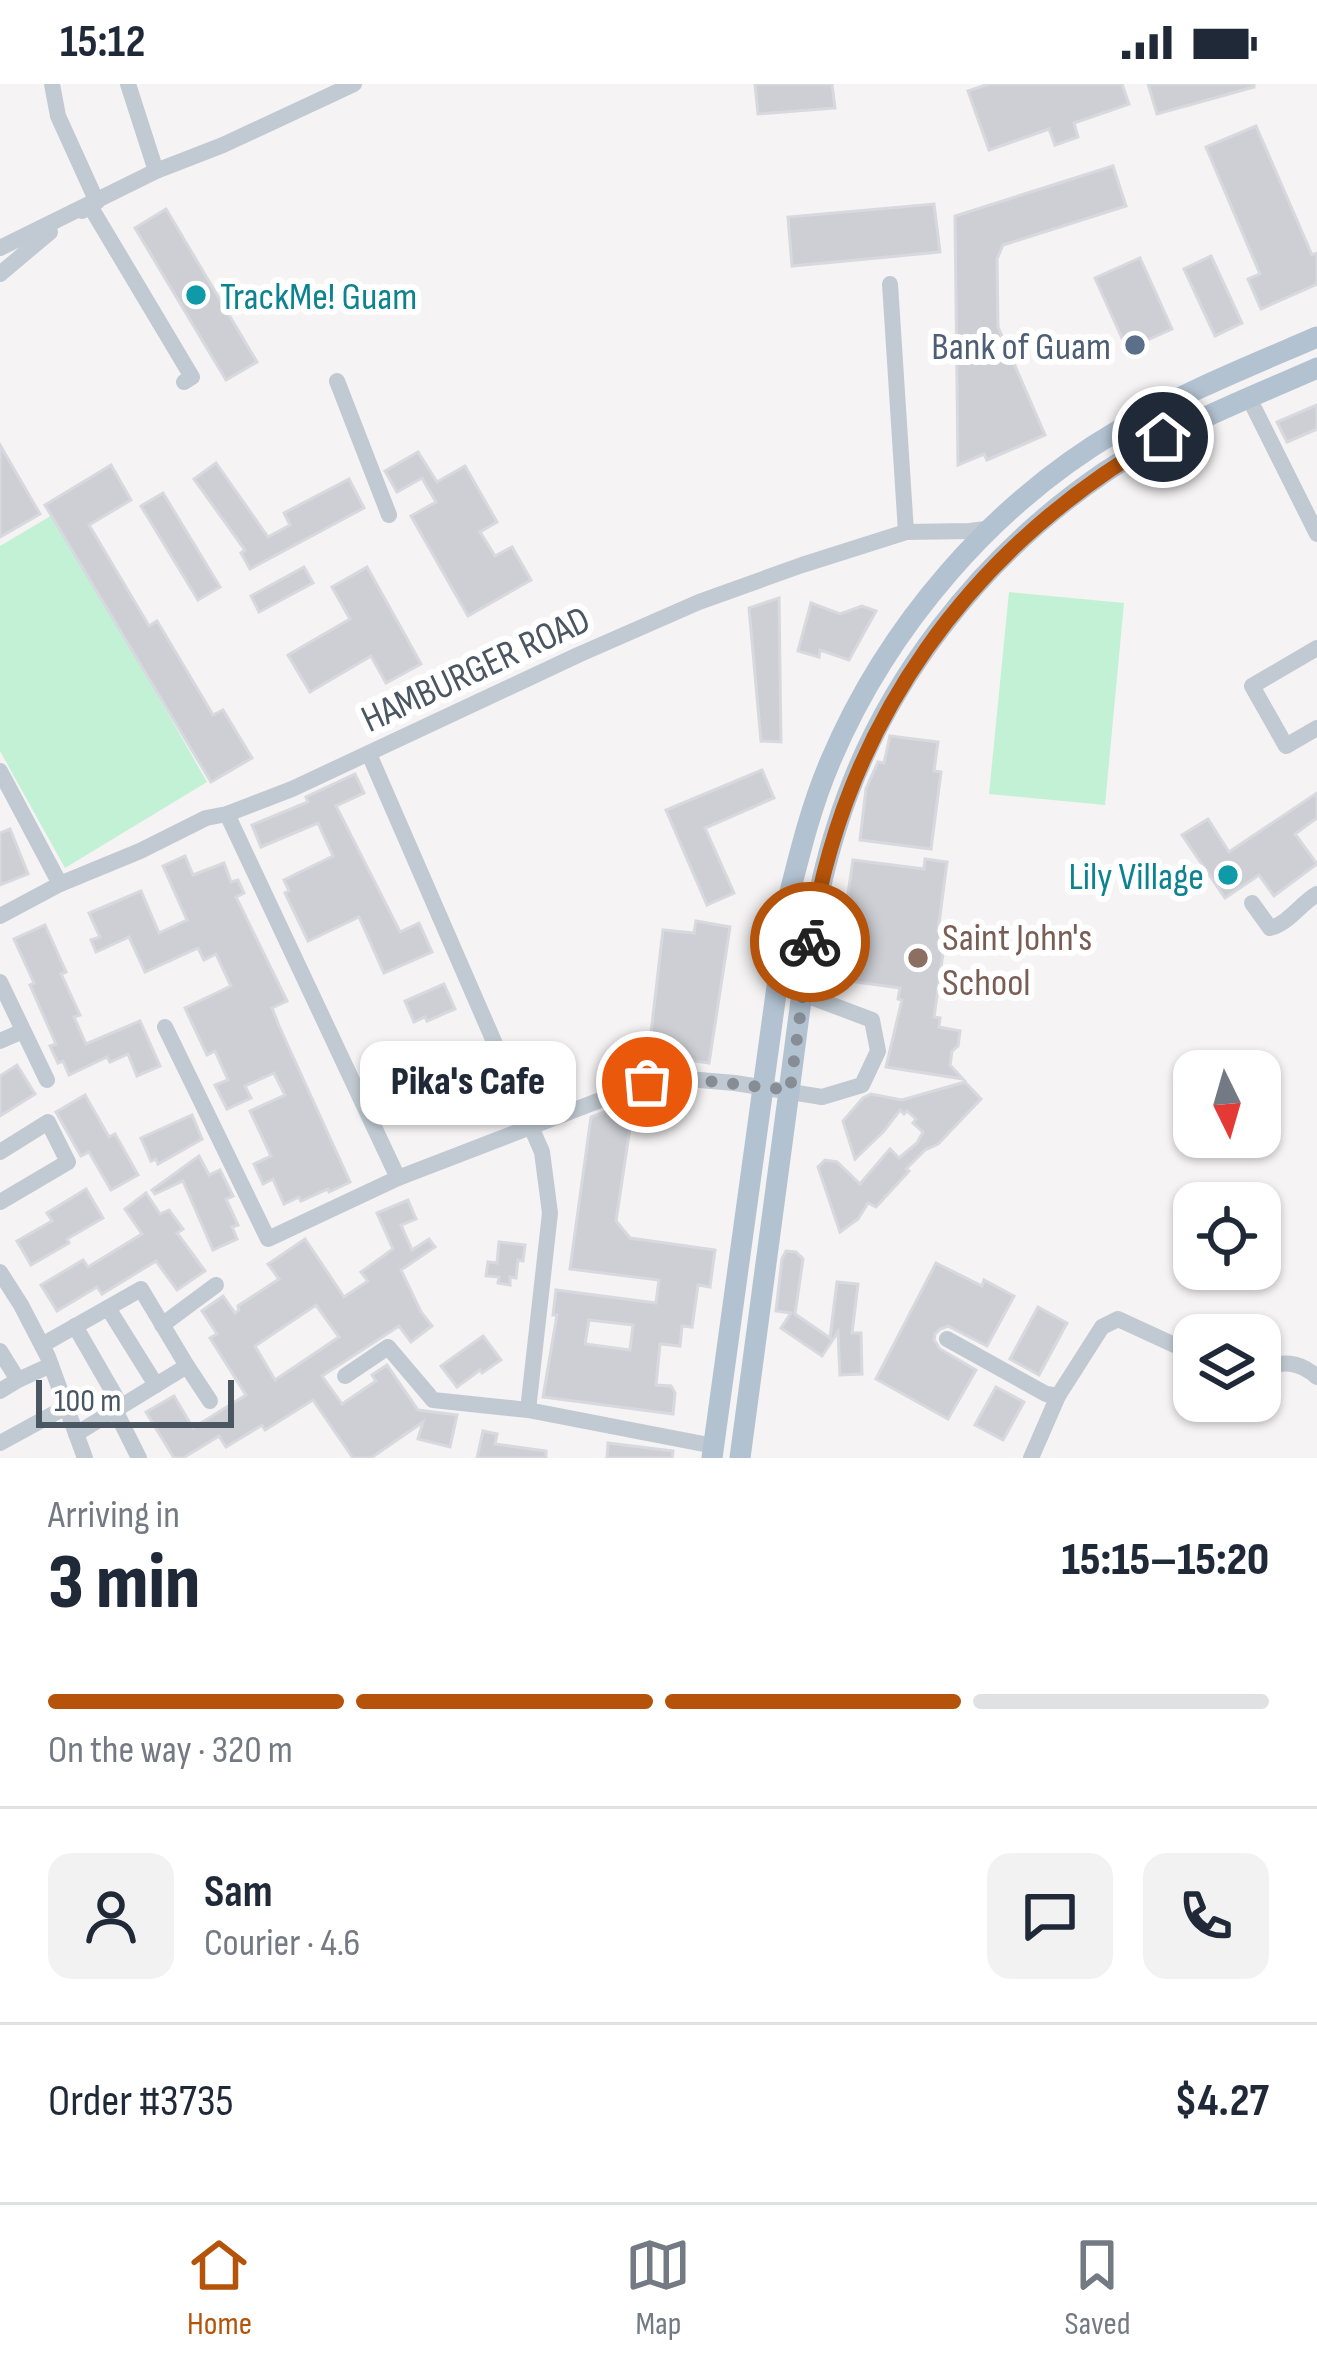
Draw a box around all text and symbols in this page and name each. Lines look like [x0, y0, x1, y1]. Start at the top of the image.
text: 15:12 [60, 15, 145, 70]
place label: TrackMe! Guam [220, 274, 417, 321]
marker: TrackMe! Guam [183, 282, 209, 308]
place label: Bank of Guam [931, 324, 1111, 371]
marker: Bank of Guam [1122, 332, 1148, 358]
pin [1112, 386, 1214, 488]
icon: home [1130, 404, 1196, 470]
street label: HAMBURGER ROAD [354, 597, 598, 744]
place label: Lily Village [1068, 854, 1204, 901]
marker: Lily Village [1215, 862, 1241, 888]
courier [750, 882, 870, 1002]
icon: bike [777, 909, 843, 975]
place label: Saint John's School [942, 915, 1092, 1007]
marker: Saint John's School [905, 945, 931, 971]
pin [596, 1031, 698, 1133]
callout: Pika's Cafe [359, 1040, 575, 1124]
icon: bag [614, 1049, 680, 1115]
north arrow [1173, 1050, 1281, 1158]
map controls [1173, 1050, 1281, 1422]
text: Pika's Cafe [391, 1059, 545, 1106]
button: locate [1173, 1182, 1281, 1290]
button: layers [1173, 1314, 1281, 1422]
scale bar [36, 1374, 234, 1427]
text: 100 m [54, 1381, 121, 1421]
text: Arriving in [48, 1492, 180, 1539]
text: 15:15–15:20 [1061, 1533, 1269, 1588]
text: 3 min [48, 1537, 200, 1630]
text: On the way · 320 m [48, 1727, 293, 1774]
button: person [48, 1853, 174, 1979]
button: chat [987, 1853, 1113, 1979]
button: phone [1143, 1853, 1269, 1979]
text: Sam [204, 1865, 273, 1920]
text: Courier · 4.6 [204, 1920, 360, 1967]
text: Order #3735 [48, 2074, 234, 2129]
text: $4.27 [1174, 2074, 1269, 2129]
tab: Home [186, 2232, 252, 2344]
tab: Map [625, 2232, 691, 2344]
tab: Saved [1064, 2232, 1131, 2344]

